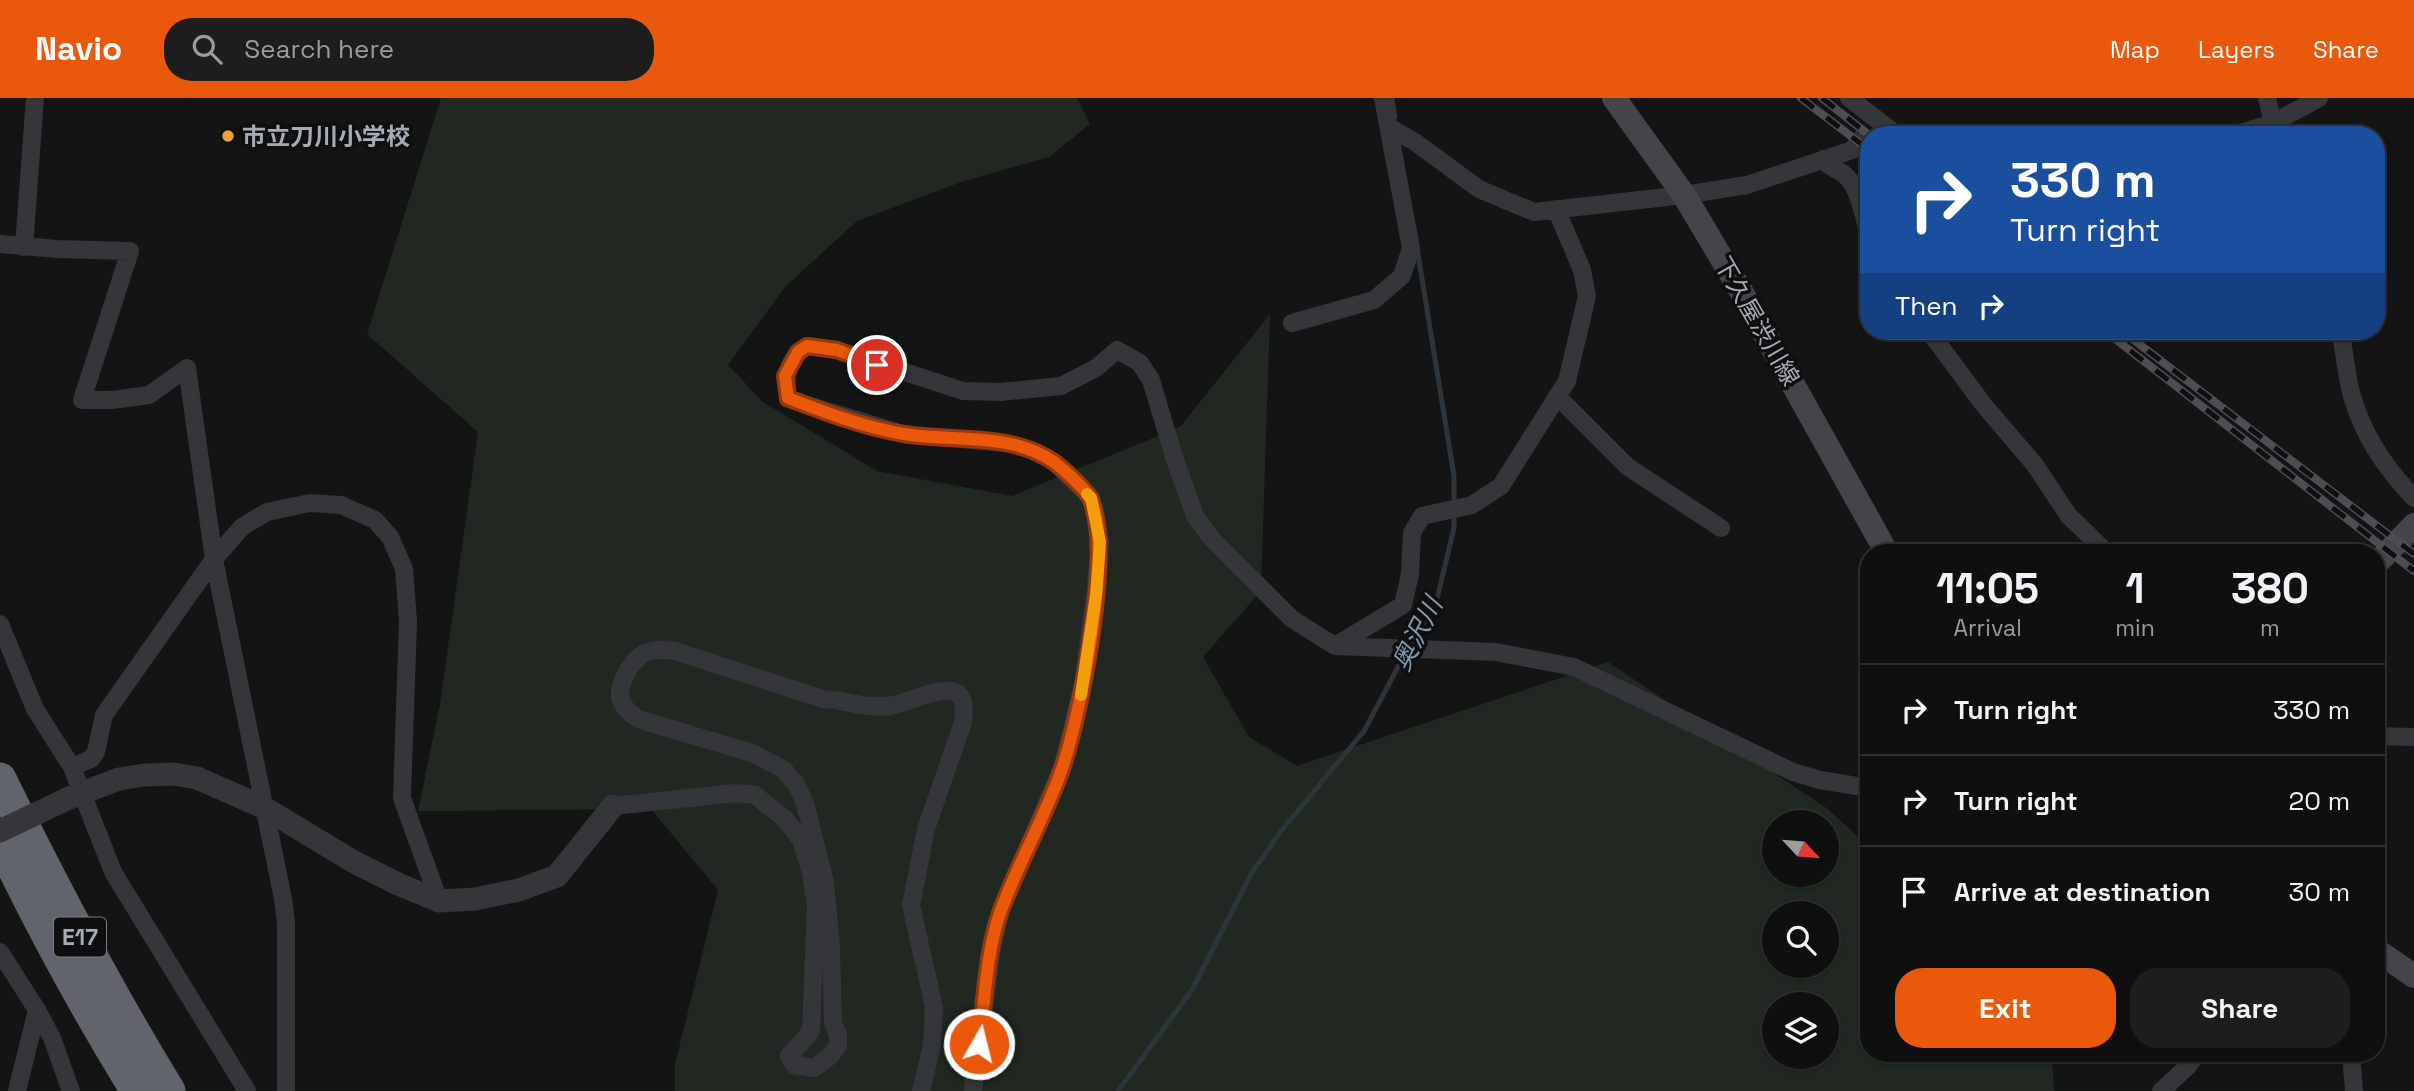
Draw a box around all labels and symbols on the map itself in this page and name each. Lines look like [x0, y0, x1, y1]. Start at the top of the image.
place label: 市立刀川小学校 [242, 121, 410, 152]
marker: 市立刀川小学校 [220, 128, 236, 144]
street label: 下久屋渋川線 [1708, 251, 1806, 391]
pin [847, 335, 907, 395]
water label: 奥沢川 [1384, 589, 1451, 676]
north arrow [1762, 810, 1839, 887]
road number: E17 [54, 918, 106, 957]
position arrow [942, 1007, 1016, 1081]

